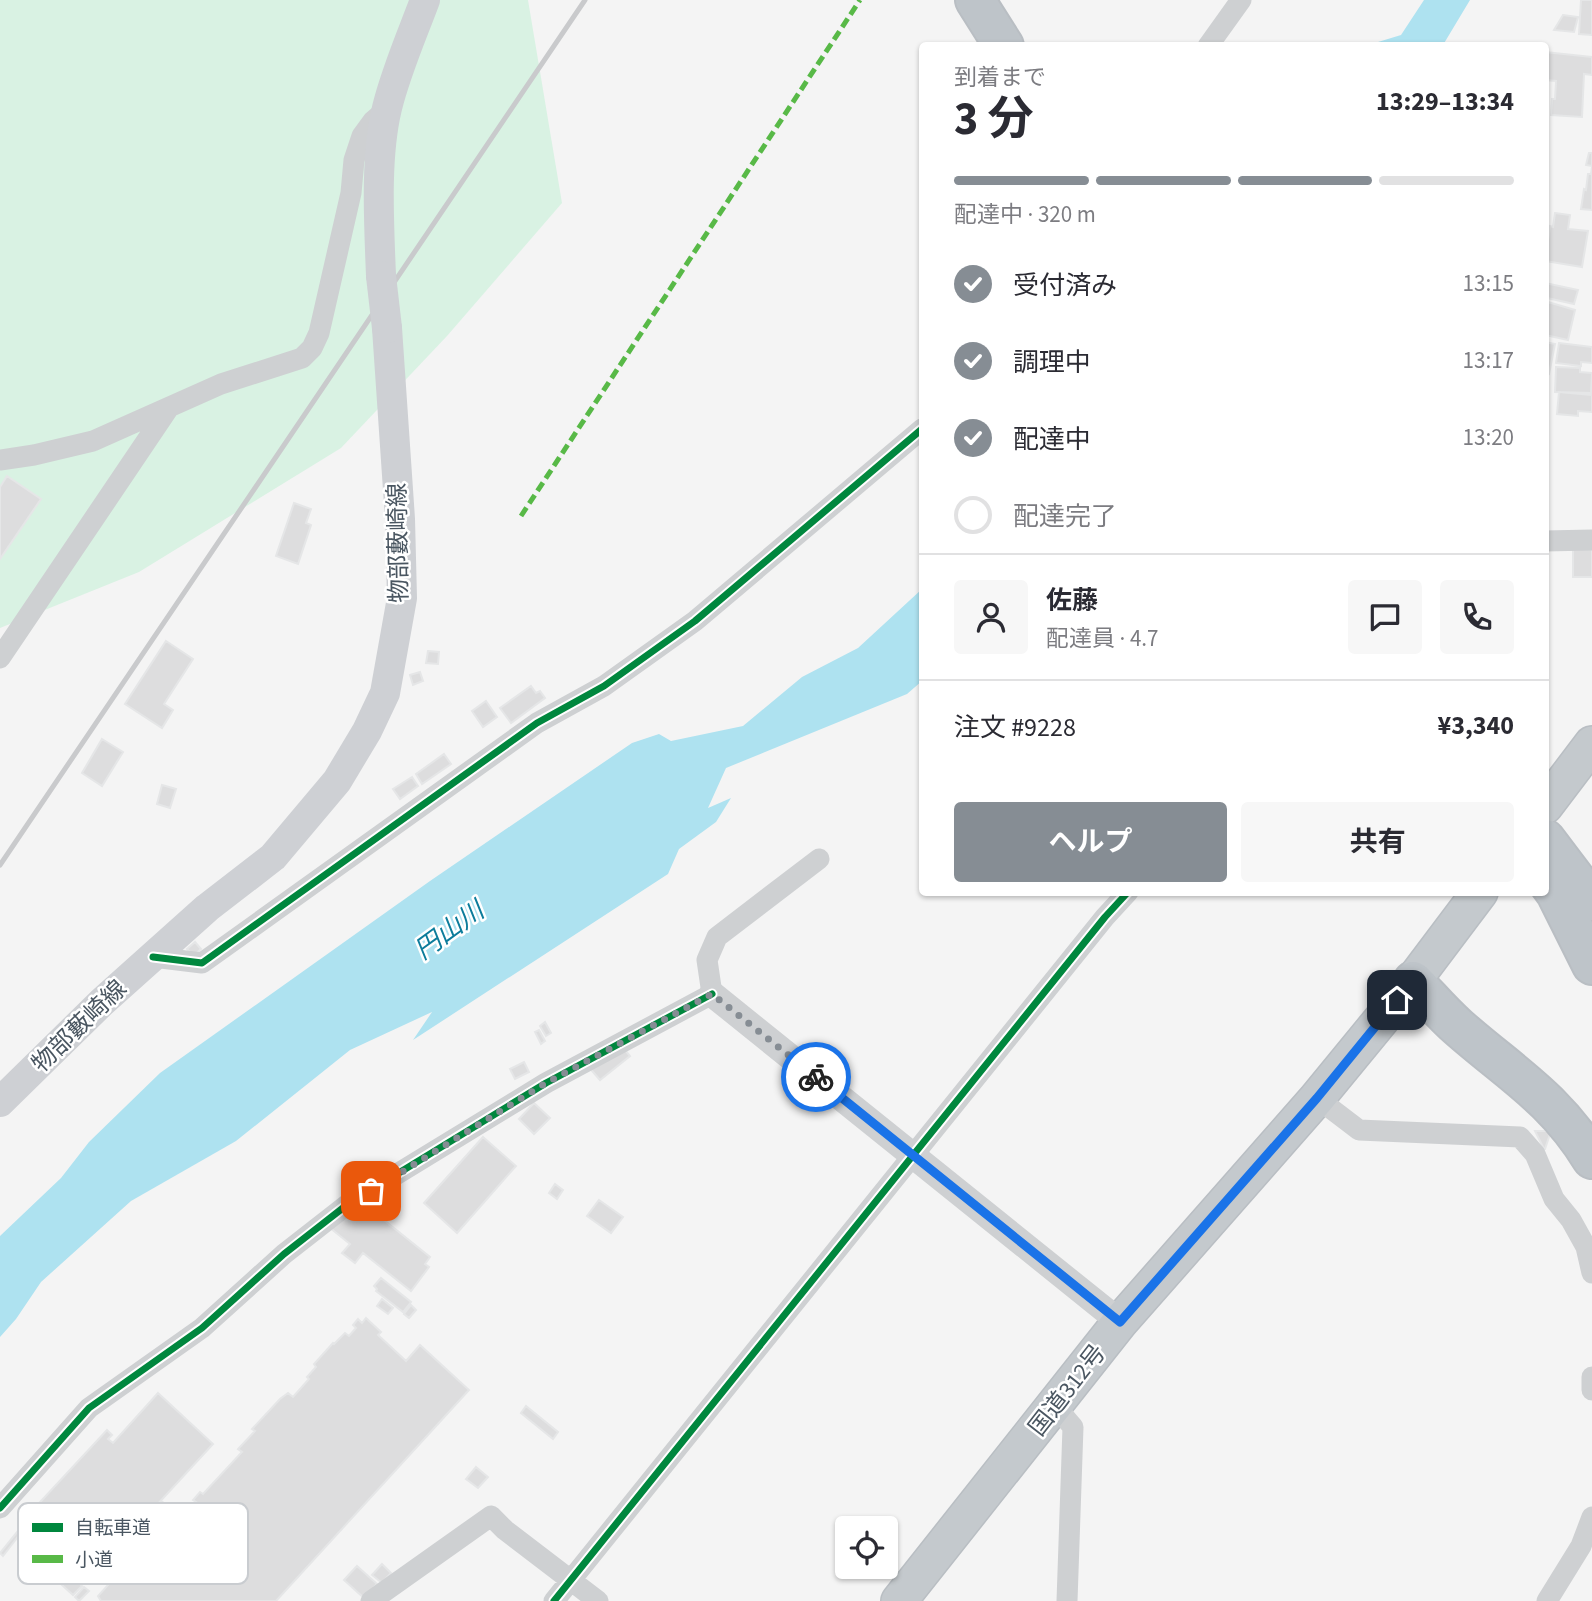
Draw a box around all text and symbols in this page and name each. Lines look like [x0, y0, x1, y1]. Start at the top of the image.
text: 到着まで [954, 61, 1046, 94]
text: 13:29–13:34 [1376, 83, 1514, 120]
text: 3 分 [954, 87, 1034, 152]
text: 配達中 · 320 m [954, 198, 1096, 231]
icon: check [954, 265, 992, 303]
text: 受付済み [1013, 267, 1117, 304]
text: 13:15 [1463, 267, 1514, 300]
icon: check [954, 342, 992, 380]
text: 調理中 [1013, 344, 1091, 381]
text: 13:17 [1463, 344, 1514, 377]
icon: check [954, 419, 992, 457]
text: 配達中 [1013, 421, 1091, 458]
text: 13:20 [1463, 421, 1514, 454]
street label: 物部藪崎線 [380, 483, 417, 603]
text: 配達完了 [1013, 498, 1117, 535]
button: person [954, 580, 1028, 654]
button: chat [1348, 580, 1422, 654]
button: phone [1440, 580, 1514, 654]
text: 佐藤 [1046, 582, 1098, 619]
text: 配達員 · 4.7 [1046, 622, 1159, 655]
text: ¥3,340 [1438, 707, 1514, 744]
text: 注文 #9228 [954, 709, 1076, 746]
button: ヘルプ [954, 802, 1227, 882]
button: 共有 [1241, 802, 1514, 882]
water label: 円山川 [407, 891, 494, 968]
pin [1367, 970, 1427, 1030]
street label: 物部藪崎線 [24, 972, 135, 1081]
icon: home [1378, 981, 1416, 1019]
courier [781, 1042, 851, 1112]
icon: bike [797, 1058, 835, 1096]
pin [341, 1161, 401, 1221]
icon: bag [352, 1172, 390, 1210]
street label: 国道312号 [1020, 1337, 1114, 1444]
legend [18, 1503, 248, 1584]
text: 自転車道 [75, 1515, 151, 1542]
map controls [835, 1516, 898, 1579]
button: locate [835, 1516, 898, 1579]
text: 小道 [75, 1547, 113, 1574]

